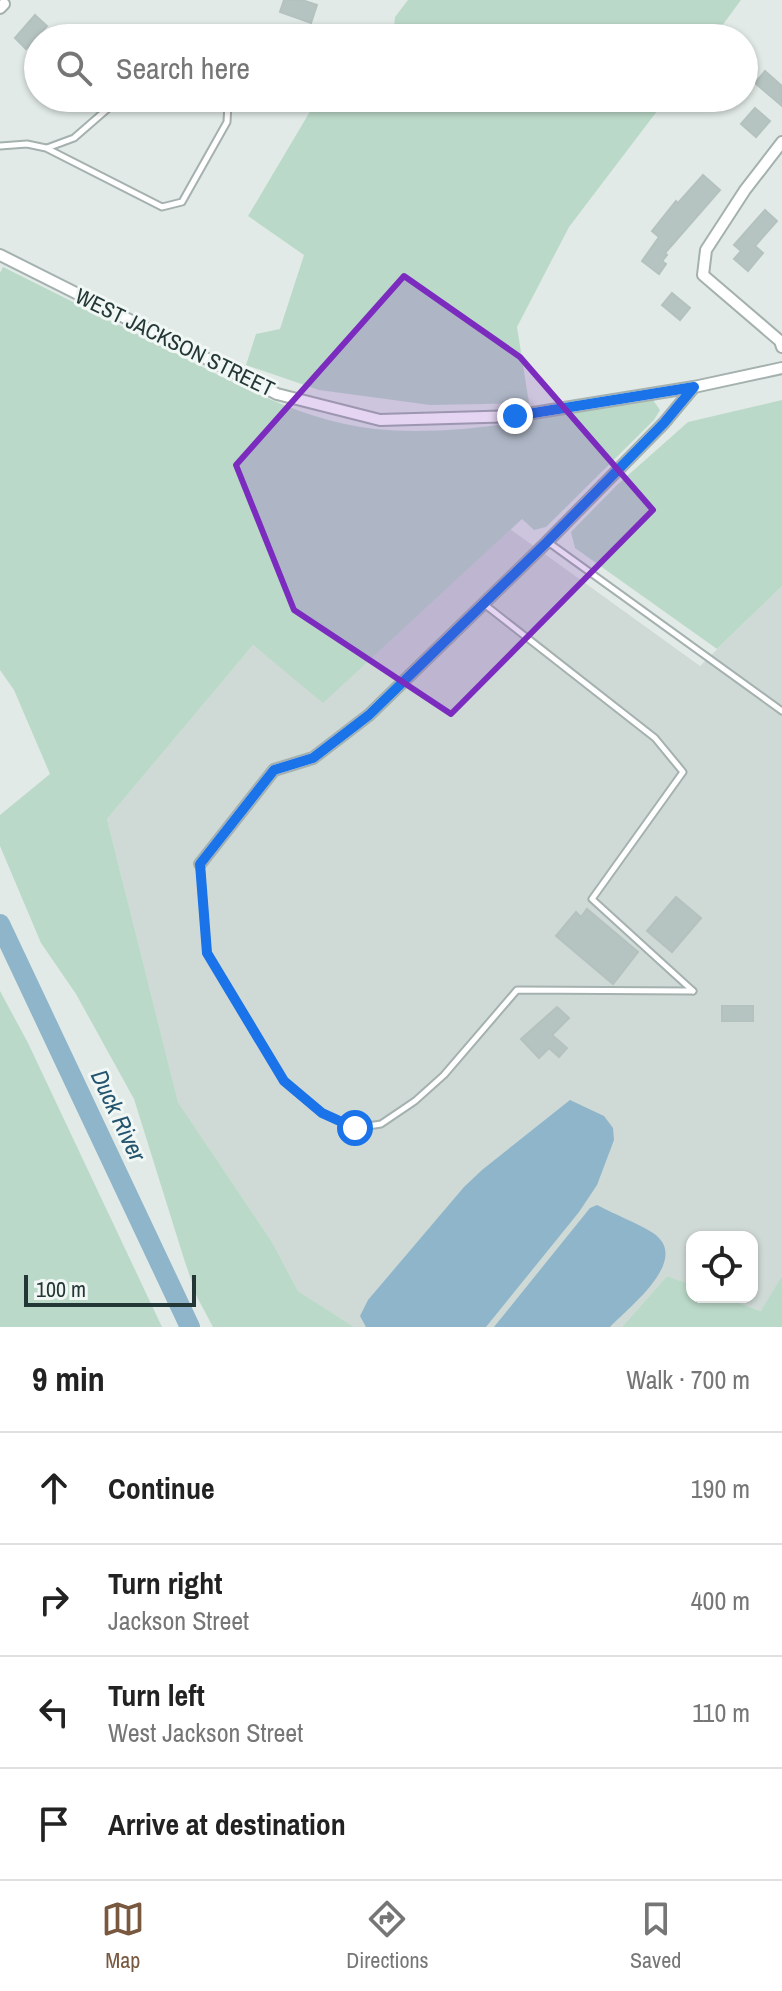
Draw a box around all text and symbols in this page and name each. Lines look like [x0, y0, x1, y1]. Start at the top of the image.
search box [24, 24, 758, 112]
icon: search [52, 46, 96, 90]
text: Search here [116, 48, 250, 88]
street label: WEST JACKSON STREET [70, 281, 280, 403]
route end [497, 398, 533, 434]
water label: Duck River [84, 1064, 155, 1167]
route start [337, 1110, 373, 1146]
map controls [686, 1231, 758, 1303]
button: locate [686, 1231, 758, 1303]
scale bar [24, 1271, 196, 1307]
text: 100 m [36, 1274, 86, 1304]
text: 9 min [32, 1356, 105, 1402]
text: Walk · 700 m [626, 1362, 750, 1397]
icon: ahead [32, 1466, 76, 1510]
text: Continue [108, 1468, 215, 1508]
text: 190 m [691, 1471, 750, 1506]
text: Turn right [108, 1563, 222, 1603]
icon: right [32, 1578, 76, 1622]
text: 400 m [691, 1583, 750, 1618]
text: Jackson Street [108, 1603, 249, 1638]
text: Turn left [108, 1675, 205, 1715]
icon: left [32, 1690, 76, 1734]
text: 110 m [692, 1695, 750, 1730]
text: West Jackson Street [108, 1715, 303, 1750]
icon: arrive [32, 1802, 76, 1846]
text: Arrive at destination [108, 1804, 346, 1844]
tab: Map [101, 1897, 145, 1975]
tab: Directions [346, 1897, 429, 1975]
tab: Saved [630, 1897, 681, 1975]

